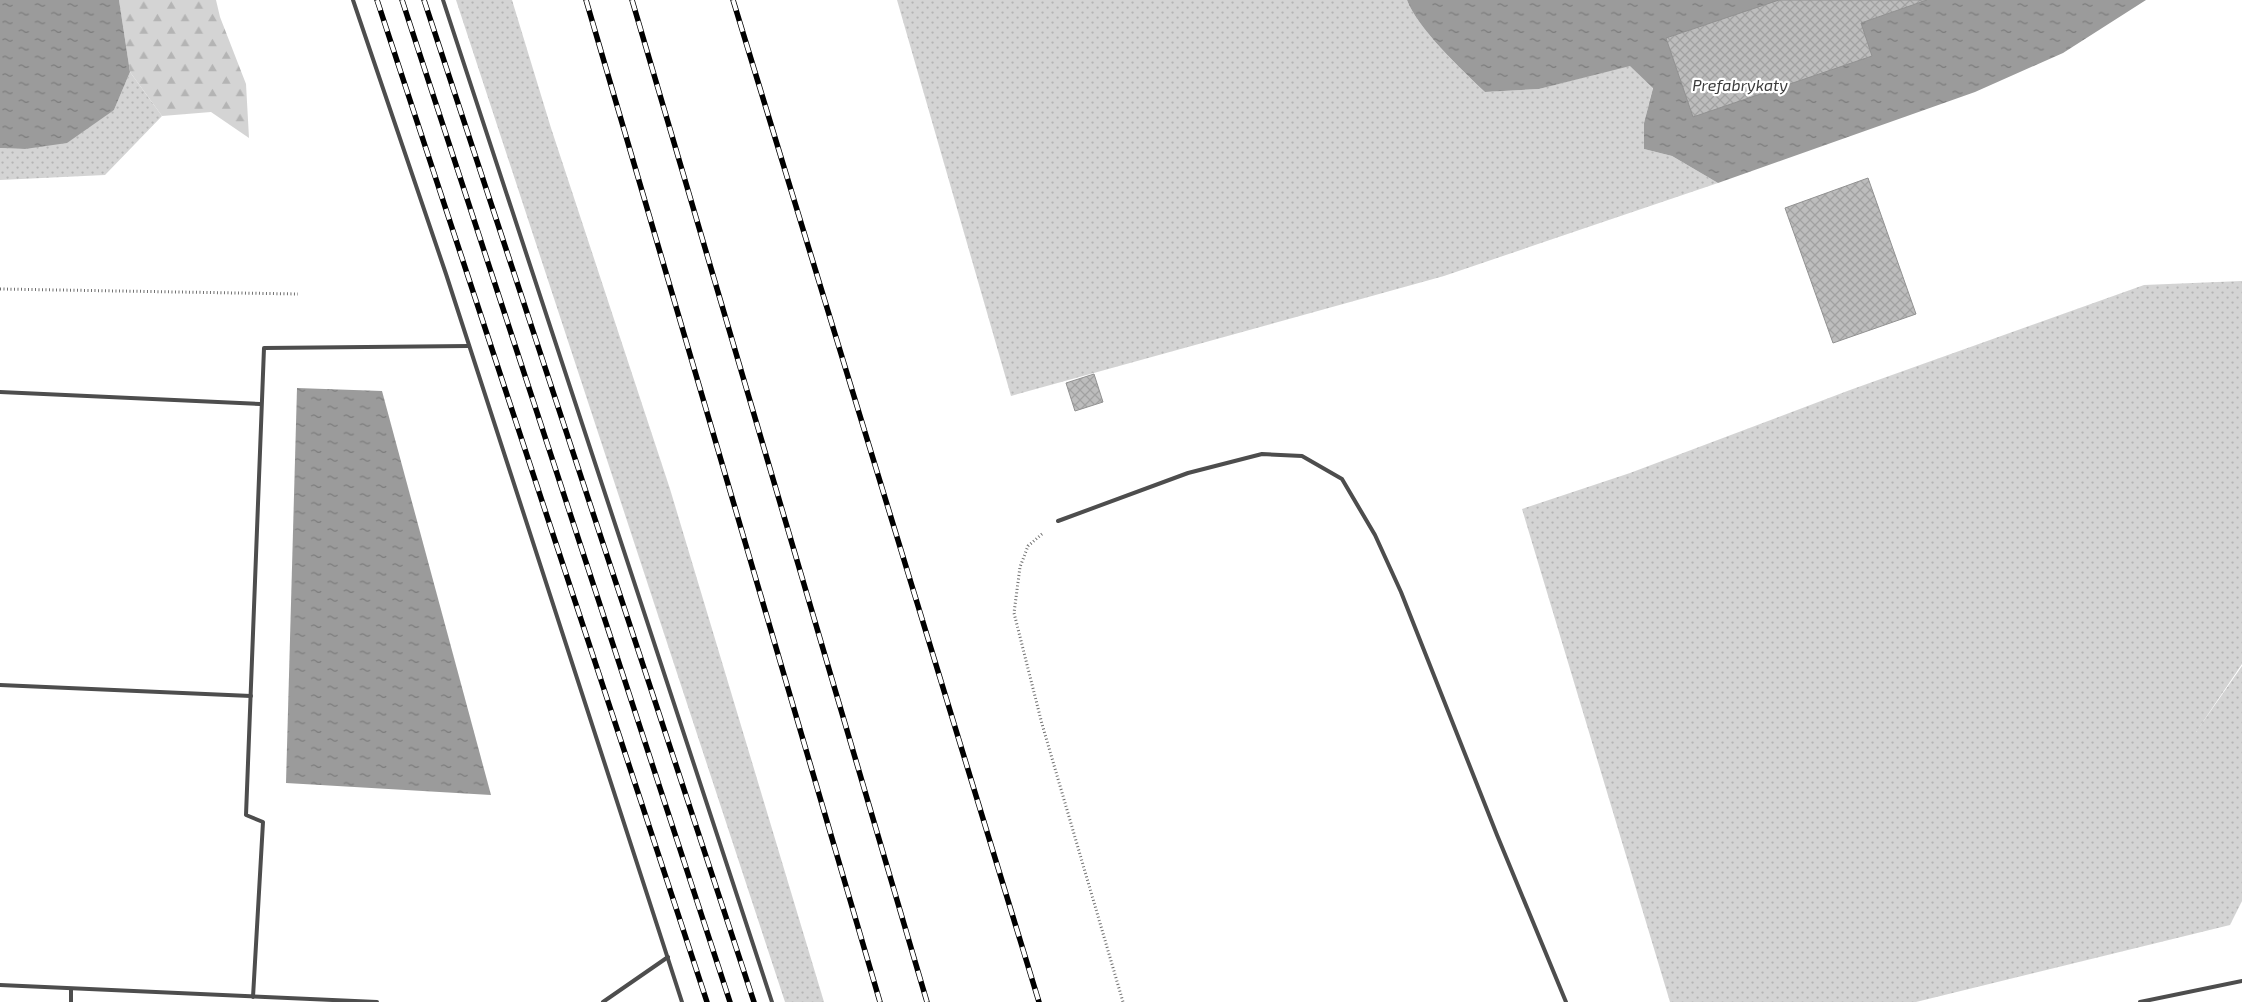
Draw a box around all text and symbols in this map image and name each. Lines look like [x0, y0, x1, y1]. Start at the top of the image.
water label: Prefabrykaty [1692, 75, 1788, 95]

